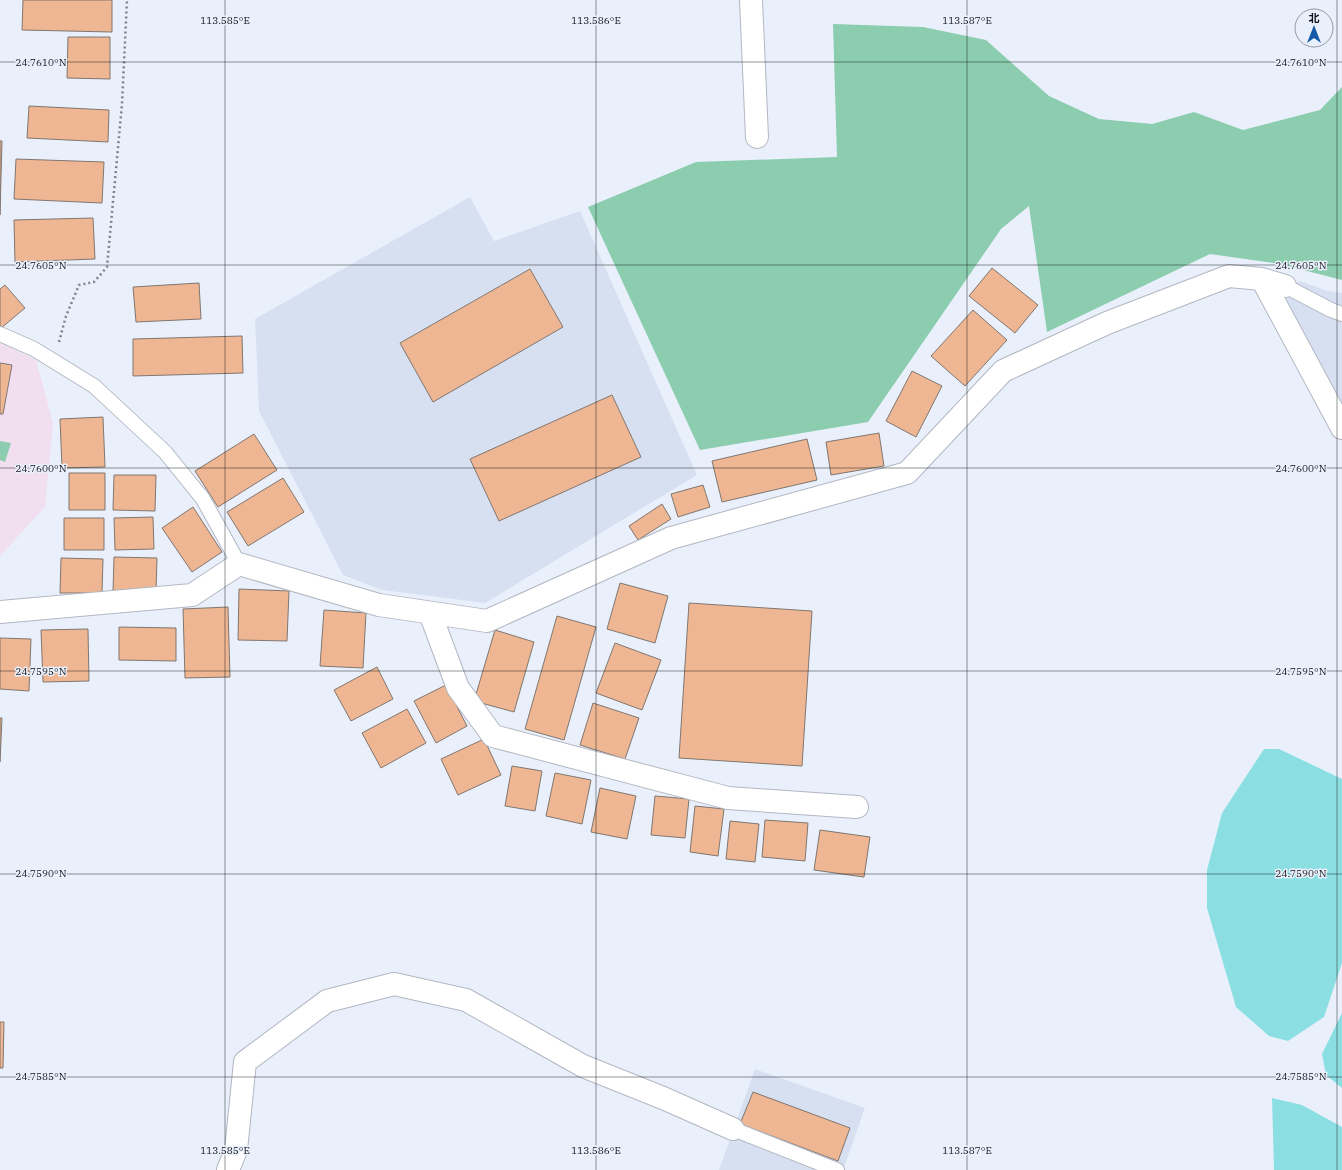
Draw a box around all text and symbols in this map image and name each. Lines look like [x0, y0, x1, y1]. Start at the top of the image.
north arrow [1294, 8, 1334, 48]
text: 北 [1309, 11, 1320, 25]
text: 113.585°E [200, 14, 250, 27]
text: 113.586°E [571, 14, 621, 27]
text: 113.587°E [942, 14, 992, 27]
text: 24.7610°N [15, 56, 67, 69]
text: 24.7610°N [1275, 56, 1327, 69]
text: 24.7605°N [15, 259, 67, 272]
text: 24.7605°N [1275, 259, 1327, 272]
text: 24.7600°N [15, 462, 67, 475]
text: 24.7600°N [1275, 462, 1327, 475]
text: 24.7595°N [15, 665, 67, 678]
text: 24.7595°N [1275, 665, 1327, 678]
text: 24.7590°N [15, 867, 67, 880]
text: 24.7590°N [1275, 867, 1327, 880]
text: 24.7585°N [15, 1070, 67, 1083]
text: 24.7585°N [1275, 1070, 1327, 1083]
text: 113.585°E [200, 1144, 250, 1157]
text: 113.586°E [571, 1144, 621, 1157]
text: 113.587°E [942, 1144, 992, 1157]

